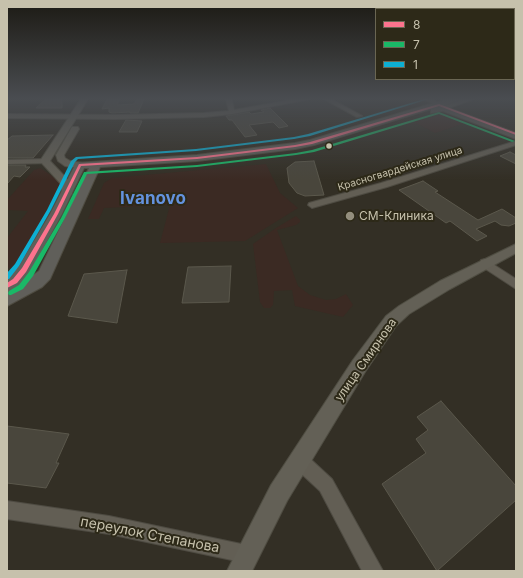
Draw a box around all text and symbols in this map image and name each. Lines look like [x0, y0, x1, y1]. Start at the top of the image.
legend [375, 8, 515, 80]
text: 8 [413, 17, 420, 32]
text: 7 [413, 37, 420, 52]
text: 1 [413, 57, 418, 72]
unlabelled marker [324, 141, 334, 151]
street label: Красногвардейская улица [336, 144, 464, 194]
district label: Ivanovo [120, 189, 186, 209]
place label: СМ-Клиника [359, 209, 434, 223]
marker: СМ-Клиника [344, 210, 356, 222]
street label: улица Смирнова [332, 316, 400, 404]
street label: переулок Степанова [79, 513, 221, 557]

